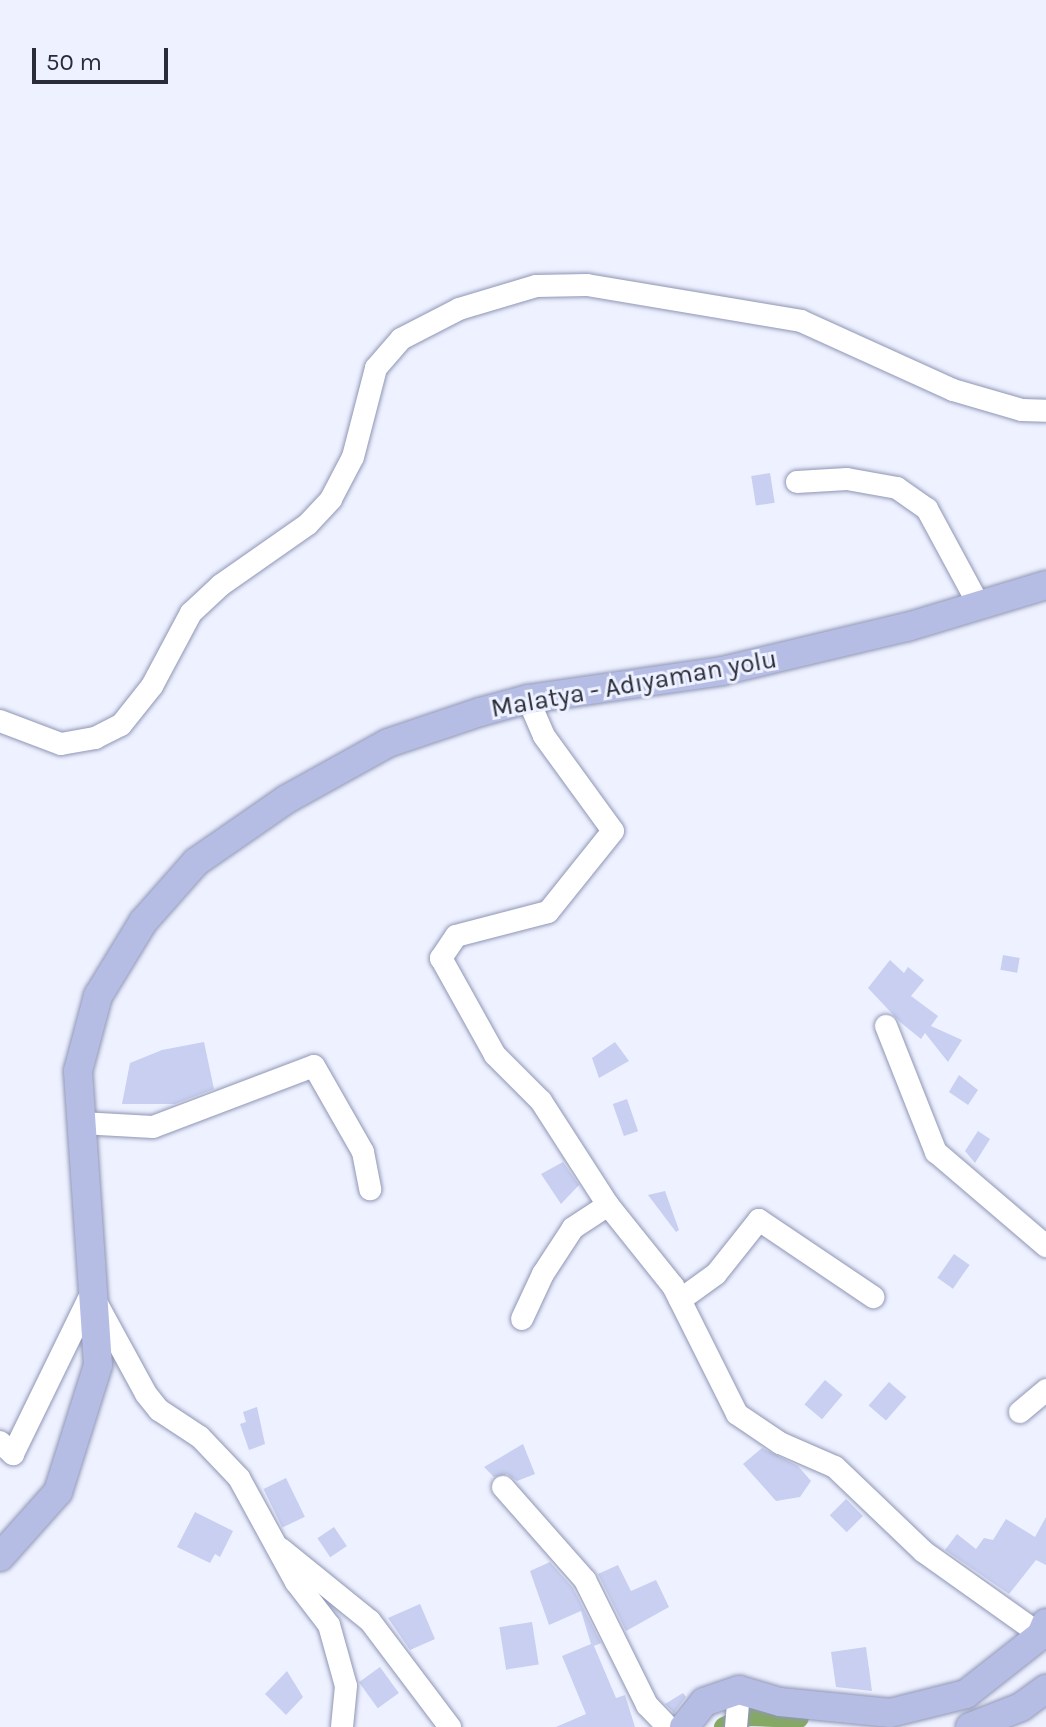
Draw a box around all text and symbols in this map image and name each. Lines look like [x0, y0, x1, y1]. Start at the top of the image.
scale bar [36, 32, 172, 82]
text: 50 m [46, 48, 102, 76]
street label: Malatya - Adıyaman yolu [489, 643, 779, 725]

